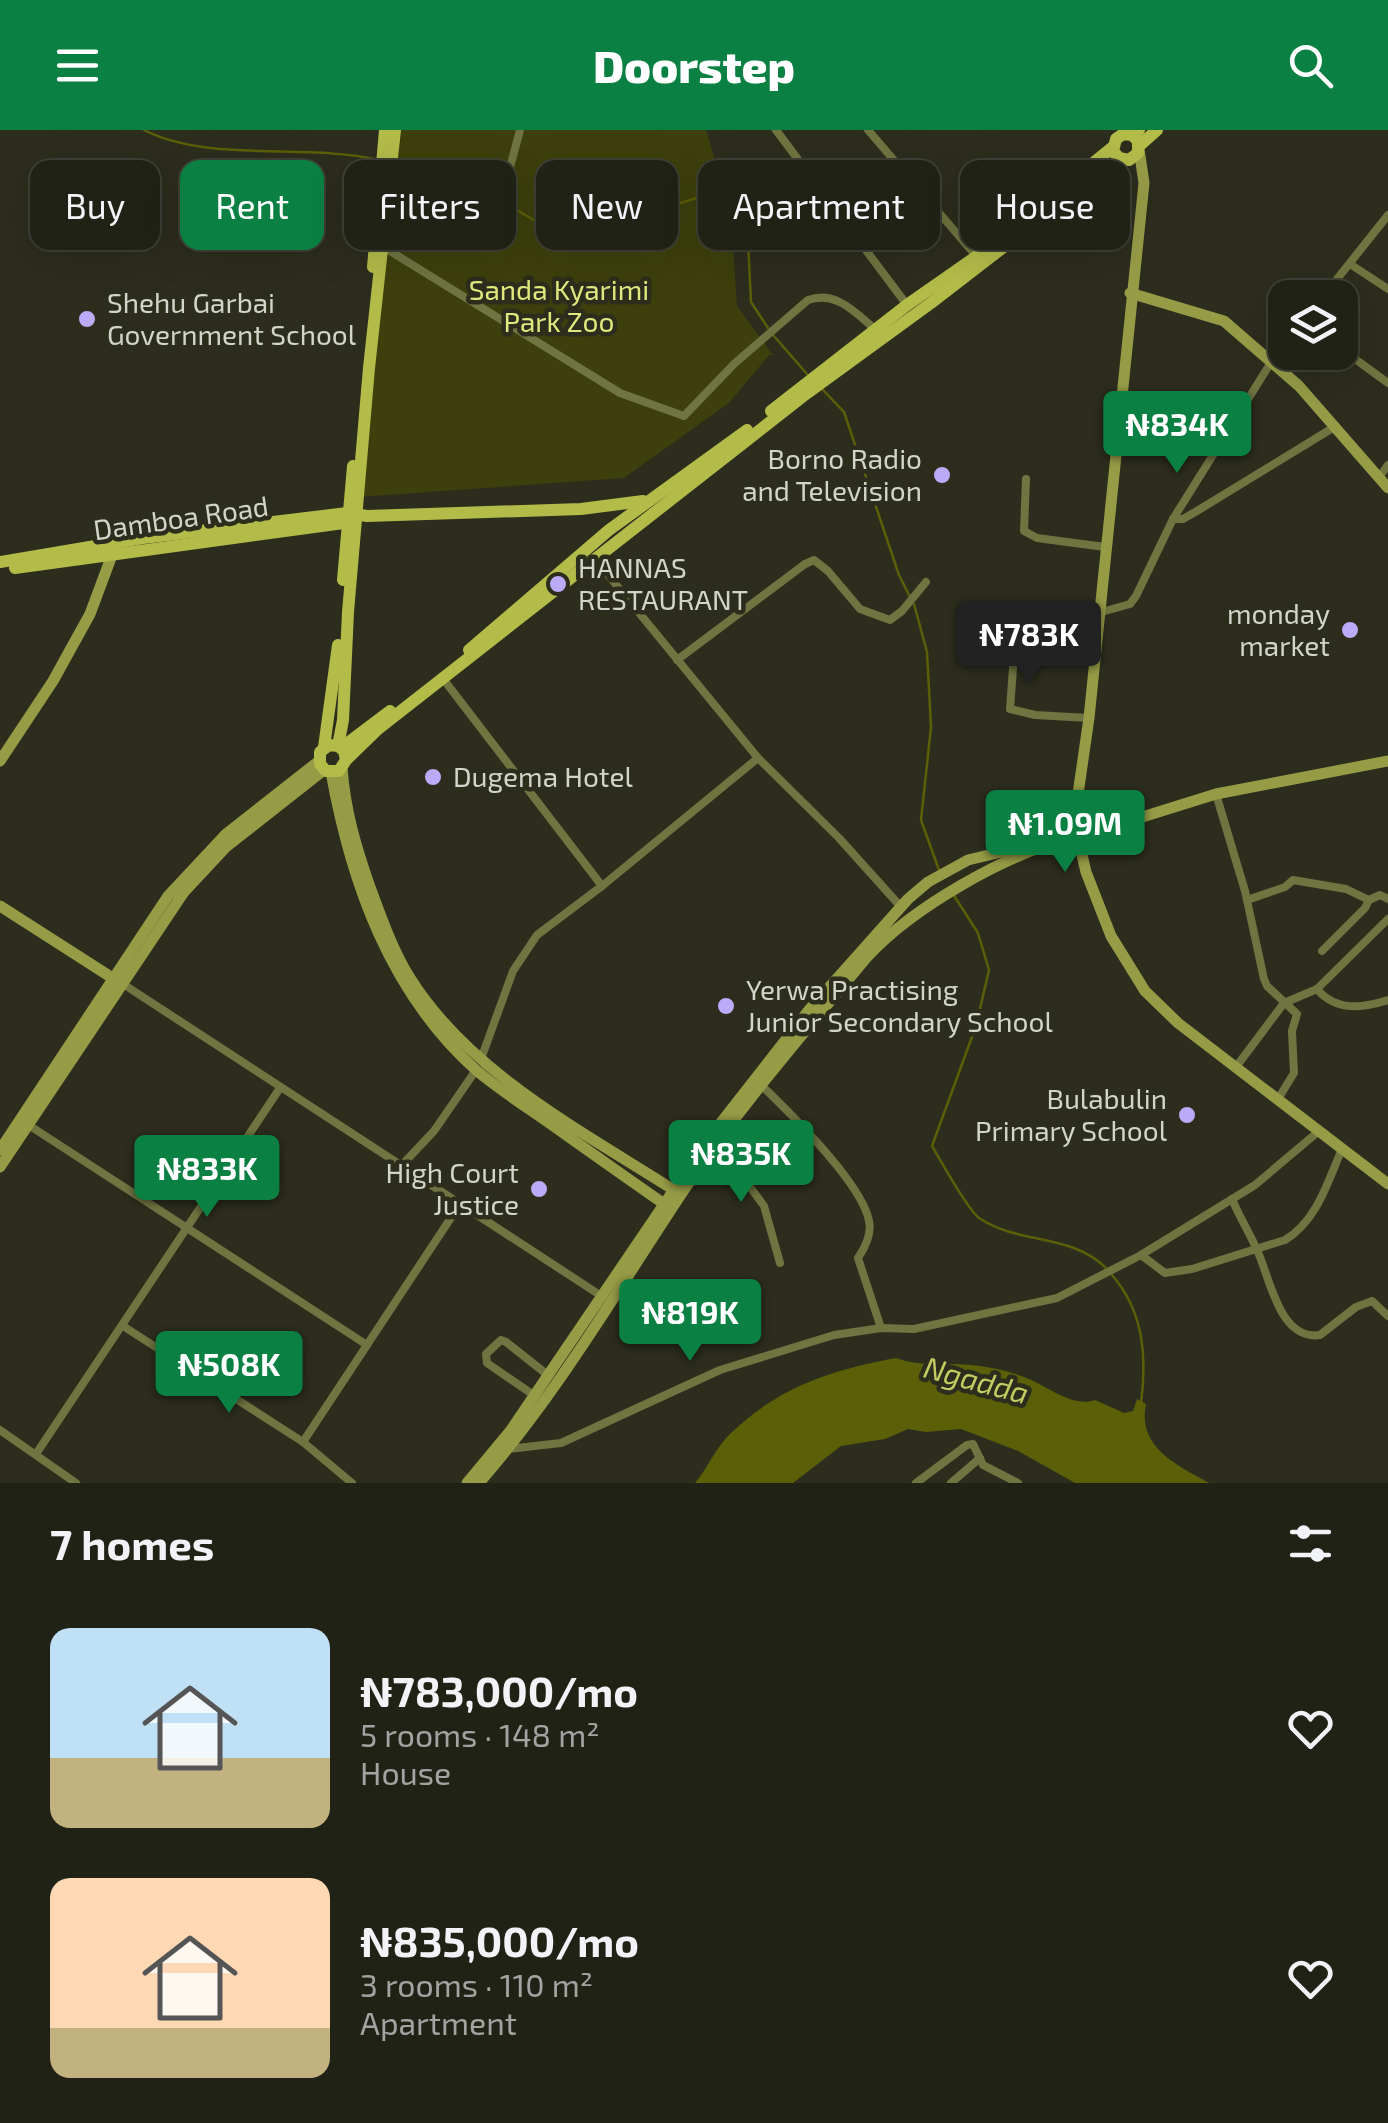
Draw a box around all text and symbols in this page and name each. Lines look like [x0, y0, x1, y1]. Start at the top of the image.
icon: menu [50, 38, 105, 93]
text: Doorstep [593, 38, 795, 92]
icon: search [1283, 38, 1338, 93]
chip: Buy [30, 160, 160, 250]
chip: Rent [180, 160, 324, 250]
chip: Filters [344, 160, 516, 250]
chip: New [536, 160, 678, 250]
chip: Apartment [698, 160, 940, 250]
chip: House [960, 160, 1130, 250]
park label: Sanda Kyarimi Park Zoo [469, 272, 649, 338]
map controls [1268, 280, 1358, 370]
button: layers [1268, 280, 1358, 370]
place label: Shehu Garbai Government School [107, 285, 357, 351]
marker: Shehu Garbai Government School [76, 308, 98, 330]
pin: ₦834K [1107, 391, 1247, 476]
text: ₦834K [1125, 404, 1229, 442]
place label: Borno Radio and Television [742, 441, 922, 507]
marker: Borno Radio and Television [931, 464, 953, 486]
street label: Damboa Road [91, 488, 271, 546]
place label: HANNAS RESTAURANT [578, 550, 748, 616]
marker: HANNAS RESTAURANT [547, 573, 569, 595]
place label: monday market [1227, 596, 1330, 662]
pin: ₦783K [959, 601, 1099, 686]
text: ₦783K [979, 614, 1079, 652]
marker: monday market [1339, 619, 1361, 641]
place label: Dugema Hotel [453, 759, 634, 793]
marker: Dugema Hotel [422, 766, 444, 788]
pin: ₦1.09M [984, 790, 1146, 875]
text: ₦1.09M [1008, 803, 1122, 841]
place label: Yerwa Practising Junior Secondary School [746, 972, 1053, 1038]
marker: Yerwa Practising Junior Secondary School [715, 995, 737, 1017]
place label: Bulabulin Primary School [975, 1081, 1168, 1147]
marker: Bulabulin Primary School [1176, 1104, 1198, 1126]
pin: ₦835K [671, 1120, 811, 1205]
text: ₦835K [691, 1133, 791, 1171]
pin: ₦833K [137, 1135, 277, 1220]
text: ₦833K [156, 1148, 258, 1186]
place label: High Court Justice [385, 1155, 519, 1221]
marker: High Court Justice [528, 1178, 550, 1200]
pin: ₦819K [620, 1279, 760, 1364]
text: ₦819K [641, 1292, 739, 1330]
pin: ₦508K [159, 1331, 299, 1416]
text: ₦508K [178, 1344, 280, 1382]
water label: Ngadda [920, 1348, 1033, 1410]
icon: filters [1283, 1516, 1338, 1571]
text: 7 homes [50, 1518, 214, 1568]
text: ₦783,000/mo [360, 1665, 638, 1715]
icon: home [130, 1668, 250, 1788]
icon: heart [1283, 1701, 1338, 1756]
text: 5 rooms · 148 m² [360, 1715, 599, 1753]
text: House [360, 1753, 451, 1791]
text: ₦835,000/mo [360, 1915, 639, 1965]
icon: home [130, 1918, 250, 2038]
icon: heart [1283, 1951, 1338, 2006]
text: 3 rooms · 110 m² [360, 1965, 593, 2003]
text: Apartment [360, 2003, 517, 2041]

